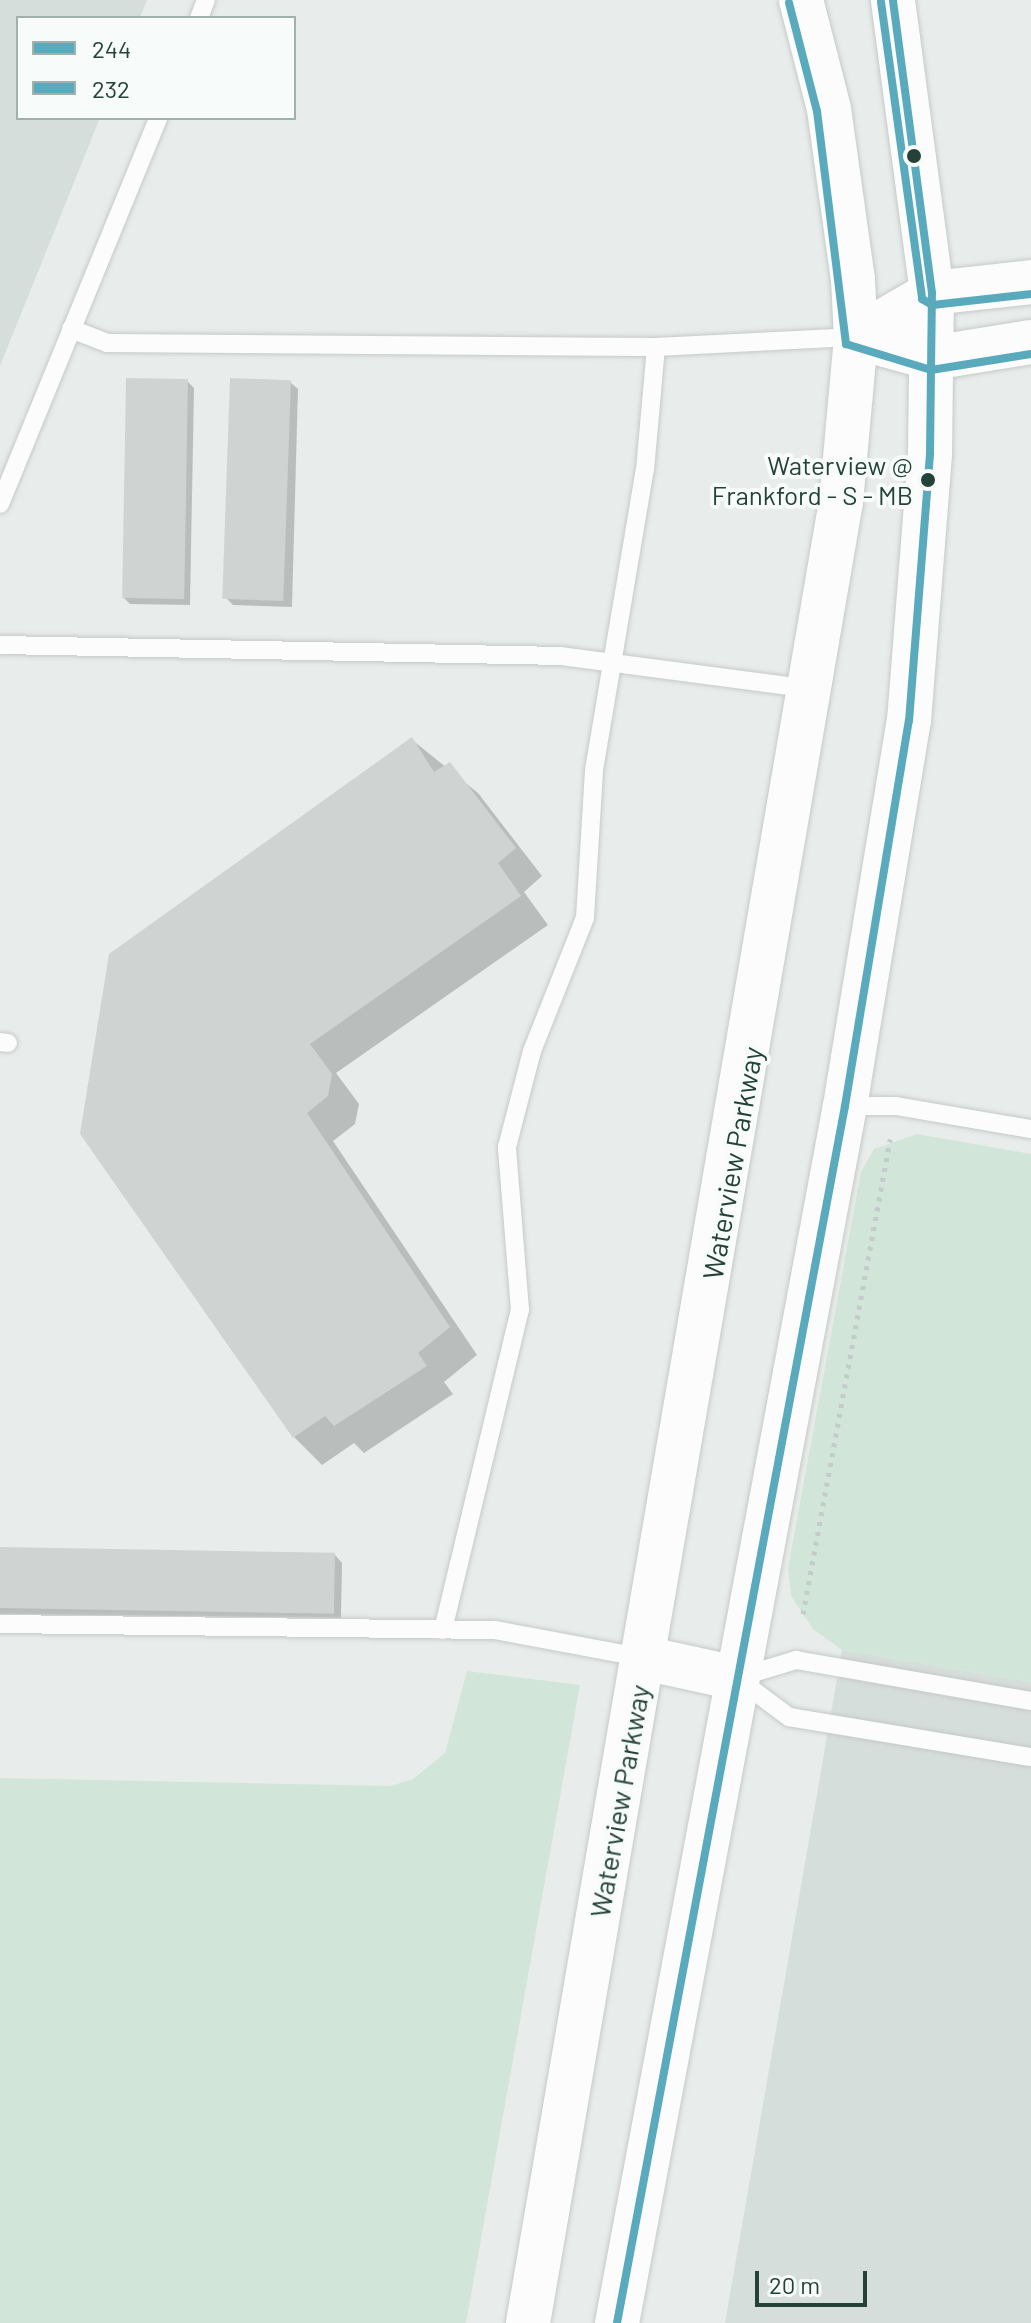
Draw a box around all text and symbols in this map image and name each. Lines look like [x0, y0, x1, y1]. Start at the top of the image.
legend [16, 16, 296, 120]
text: 244 [92, 34, 131, 63]
text: 232 [92, 74, 130, 103]
unlabelled marker [906, 148, 922, 164]
place label: Waterview @ Frankford - S - MB [712, 449, 913, 510]
marker: Waterview @ Frankford - S - MB [920, 472, 936, 488]
street label: Waterview Parkway [695, 1044, 769, 1282]
street label: Waterview Parkway [582, 1682, 656, 1920]
scale bar [759, 2255, 871, 2305]
text: 20 m [769, 2270, 820, 2299]

